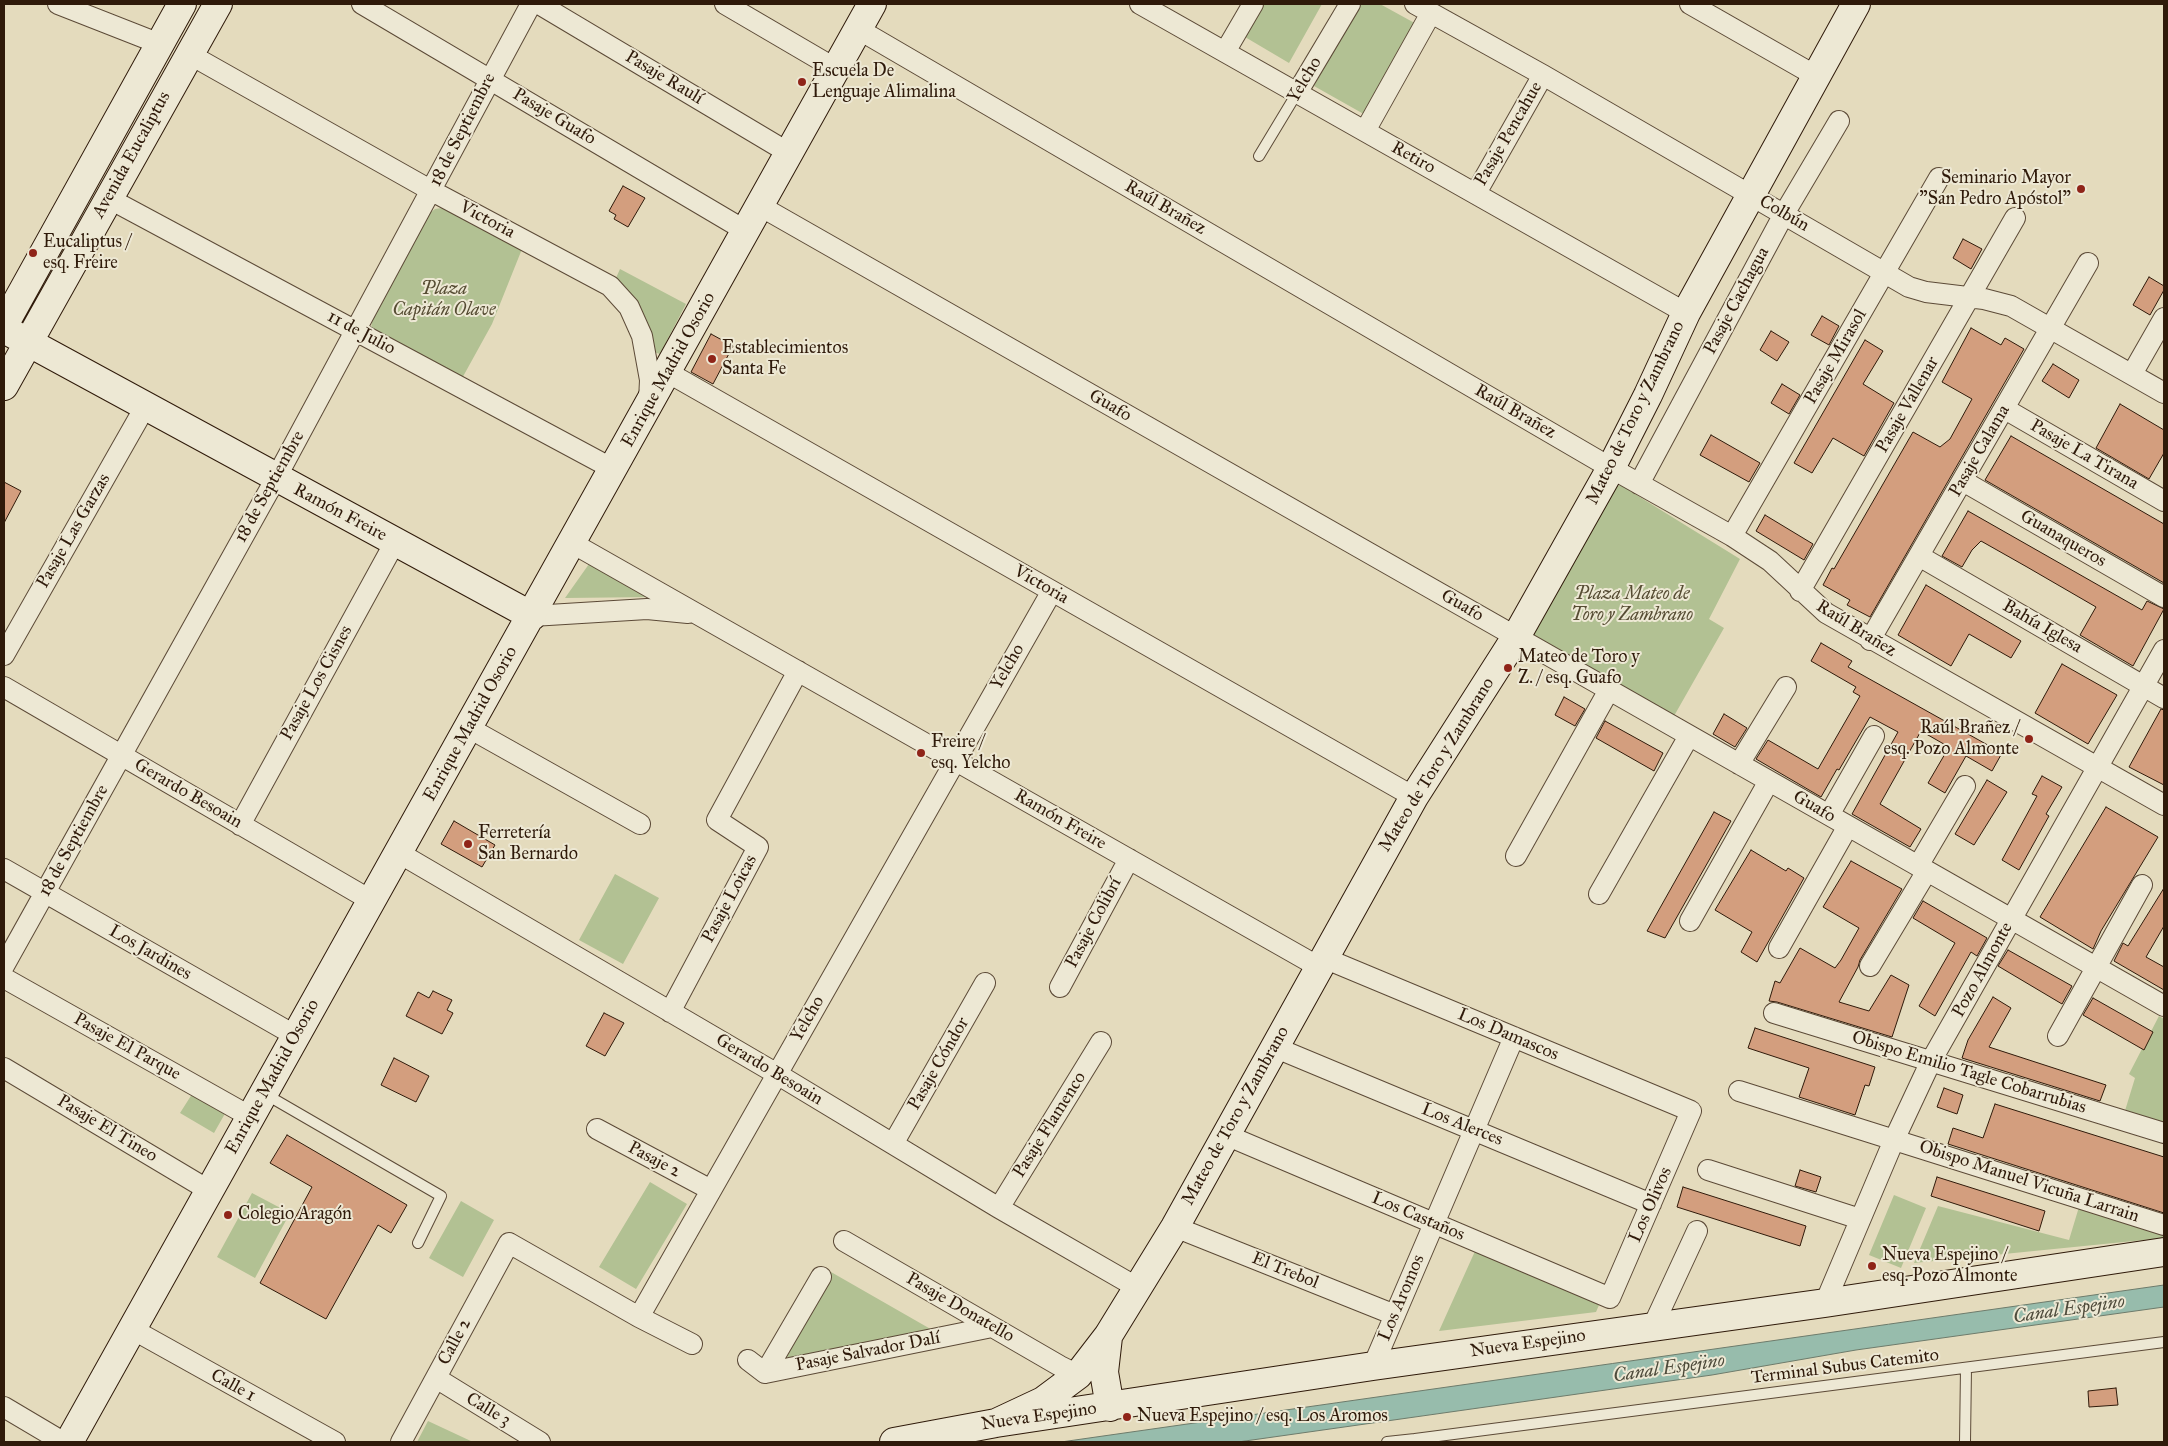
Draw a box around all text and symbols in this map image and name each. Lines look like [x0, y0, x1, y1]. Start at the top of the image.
street label: Pasaje Raulí [621, 46, 707, 110]
street label: Yelcho [1283, 53, 1327, 107]
place label: Escuela De Lenguaje Alimalina [812, 61, 956, 104]
street label: 18 de Septiembre [425, 70, 501, 190]
marker: Escuela De Lenguaje Alimalina [796, 76, 808, 88]
street label: Pasaje Pencahue [1470, 78, 1548, 190]
street label: Pasaje Guafo [509, 84, 599, 150]
street label: Avenida Eucaliptus [88, 88, 176, 222]
street label: Retiro [1387, 137, 1439, 179]
place label: Seminario Mayor "San Pedro Apóstol" [1919, 168, 2071, 210]
street label: Raúl Brañez [1120, 176, 1210, 240]
marker: Seminario Mayor "San Pedro Apóstol" [2075, 183, 2087, 195]
street label: Colbún [1755, 191, 1813, 237]
street label: Victoria [456, 196, 518, 244]
place label: Eucaliptus / esq. Freire [43, 232, 131, 274]
street label: Pasaje Cachagua [1700, 244, 1774, 358]
marker: Eucaliptus / esq. Freire [27, 247, 39, 259]
park label: Plaza Capitán Olave [392, 279, 496, 322]
street label: Enrique Madrid Osorio [617, 289, 721, 451]
street label: 11 de Julio [323, 306, 399, 360]
street label: Pasaje Mirasol [1800, 306, 1872, 408]
street label: Mateo de Toro y Zambrano [1582, 318, 1690, 508]
place label: Establecimientos Santa Fe [722, 338, 848, 380]
marker: Establecimientos Santa Fe [706, 353, 718, 365]
street label: Pasaje Vallenar [1872, 353, 1944, 457]
street label: Raúl Brañez [1470, 380, 1560, 444]
street label: Guafo [1085, 385, 1135, 427]
street label: Pasaje Calama [1945, 401, 2015, 501]
street label: Pasaje La Tirana [2026, 415, 2142, 495]
street label: 18 de Septiembre [230, 427, 310, 547]
street label: Pasaje Las Garzas [32, 470, 116, 592]
street label: Ramón Freire [290, 479, 390, 547]
street label: Guanaqueros [2016, 506, 2110, 572]
street label: Victoria [1010, 561, 1072, 609]
park label: Plaza Mateo de Toro y Zambrano [1571, 584, 1693, 626]
street label: Guafo [1437, 585, 1487, 627]
street label: Raúl Brañez [1812, 596, 1900, 662]
street label: Bahía Iglesa [1998, 596, 2086, 658]
street label: Pasaje Los Cisnes [277, 622, 357, 744]
street label: Yelcho [986, 640, 1030, 694]
street label: Enrique Madrid Osorio [419, 643, 523, 805]
place label: Mateo de Toro y Z. / esq. Guafo [1518, 647, 1640, 690]
marker: Mateo de Toro y Z. / esq. Guafo [1502, 662, 1514, 674]
street label: Mateo de Toro y Zambrano [1374, 674, 1500, 856]
place label: Raúl Brañez / esq. Pozo Almonte [1883, 718, 2019, 761]
place label: Freire / esq. Yelcho [931, 732, 1011, 774]
marker: Raúl Brañez / esq. Pozo Almonte [2023, 733, 2035, 745]
marker: Freire / esq. Yelcho [915, 747, 927, 759]
street label: Gerardo Besoain [130, 754, 246, 834]
street label: 18 de Septiembre [34, 781, 114, 901]
street label: Ramón Freire [1010, 785, 1110, 855]
street label: Guafo [1789, 786, 1839, 828]
place label: Ferretería San Bernardo [478, 823, 578, 866]
marker: Ferretería San Bernardo [462, 838, 474, 850]
street label: Pasaje Loicas [698, 851, 762, 947]
street label: Pasaje Colibrí [1061, 874, 1127, 972]
street label: Pozo Almonte [1948, 919, 2018, 1021]
street label: Los Jardines [105, 921, 195, 985]
street label: Yelcho [786, 992, 830, 1046]
street label: Enrique Madrid Osorio [221, 996, 325, 1158]
street label: Los Damascos [1454, 1004, 1562, 1066]
street label: Pasaje El Parque [70, 1009, 184, 1085]
street label: Pasaje Cóndor [904, 1014, 974, 1114]
street label: Mateo de Toro y Zambrano [1178, 1023, 1294, 1209]
street label: Obispo Emilio Tagle Cobarrubias [1849, 1027, 2089, 1119]
street label: Gerardo Besoain [711, 1030, 827, 1110]
street label: Pasaje Flamenco [1009, 1068, 1091, 1182]
street label: Pasaje El Tineo [53, 1091, 161, 1167]
street label: Los Alerces [1418, 1099, 1506, 1151]
street label: Obispo Manuel Vicuña Larrain [1916, 1136, 2142, 1228]
street label: Pasaje 2 [624, 1137, 684, 1183]
street label: Los Olivos [1625, 1164, 1677, 1246]
street label: Los Castaños [1368, 1188, 1468, 1246]
place label: Colegio Aragón [238, 1204, 352, 1226]
marker: Colegio Aragón [222, 1209, 234, 1221]
place label: Nueva Espejino / esq. Pozo Almonte [1882, 1245, 2018, 1288]
street label: El Trebol [1248, 1248, 1322, 1294]
street label: Los Aromos [1374, 1252, 1430, 1344]
marker: Nueva Espejino / esq. Pozo Almonte [1866, 1260, 1878, 1272]
street label: Pasaje Donatello [902, 1268, 1018, 1348]
water label: Canal Espejino [2012, 1291, 2126, 1329]
street label: Calle 2 [434, 1315, 476, 1369]
street label: Nueva Espejino [1469, 1325, 1587, 1363]
street label: Pasaje Salvador Dalí [794, 1327, 942, 1377]
street label: Terminal Subus Catemito [1750, 1345, 1940, 1389]
water label: Canal Espejino [1612, 1350, 1726, 1388]
street label: Calle 1 [207, 1365, 259, 1407]
street label: Calle 3 [462, 1388, 514, 1432]
street label: Nueva Espejino [980, 1398, 1098, 1436]
place label: Nueva Espejino / esq. Los Aromos [1137, 1406, 1388, 1428]
marker: Nueva Espejino / esq. Los Aromos [1121, 1411, 1133, 1423]

